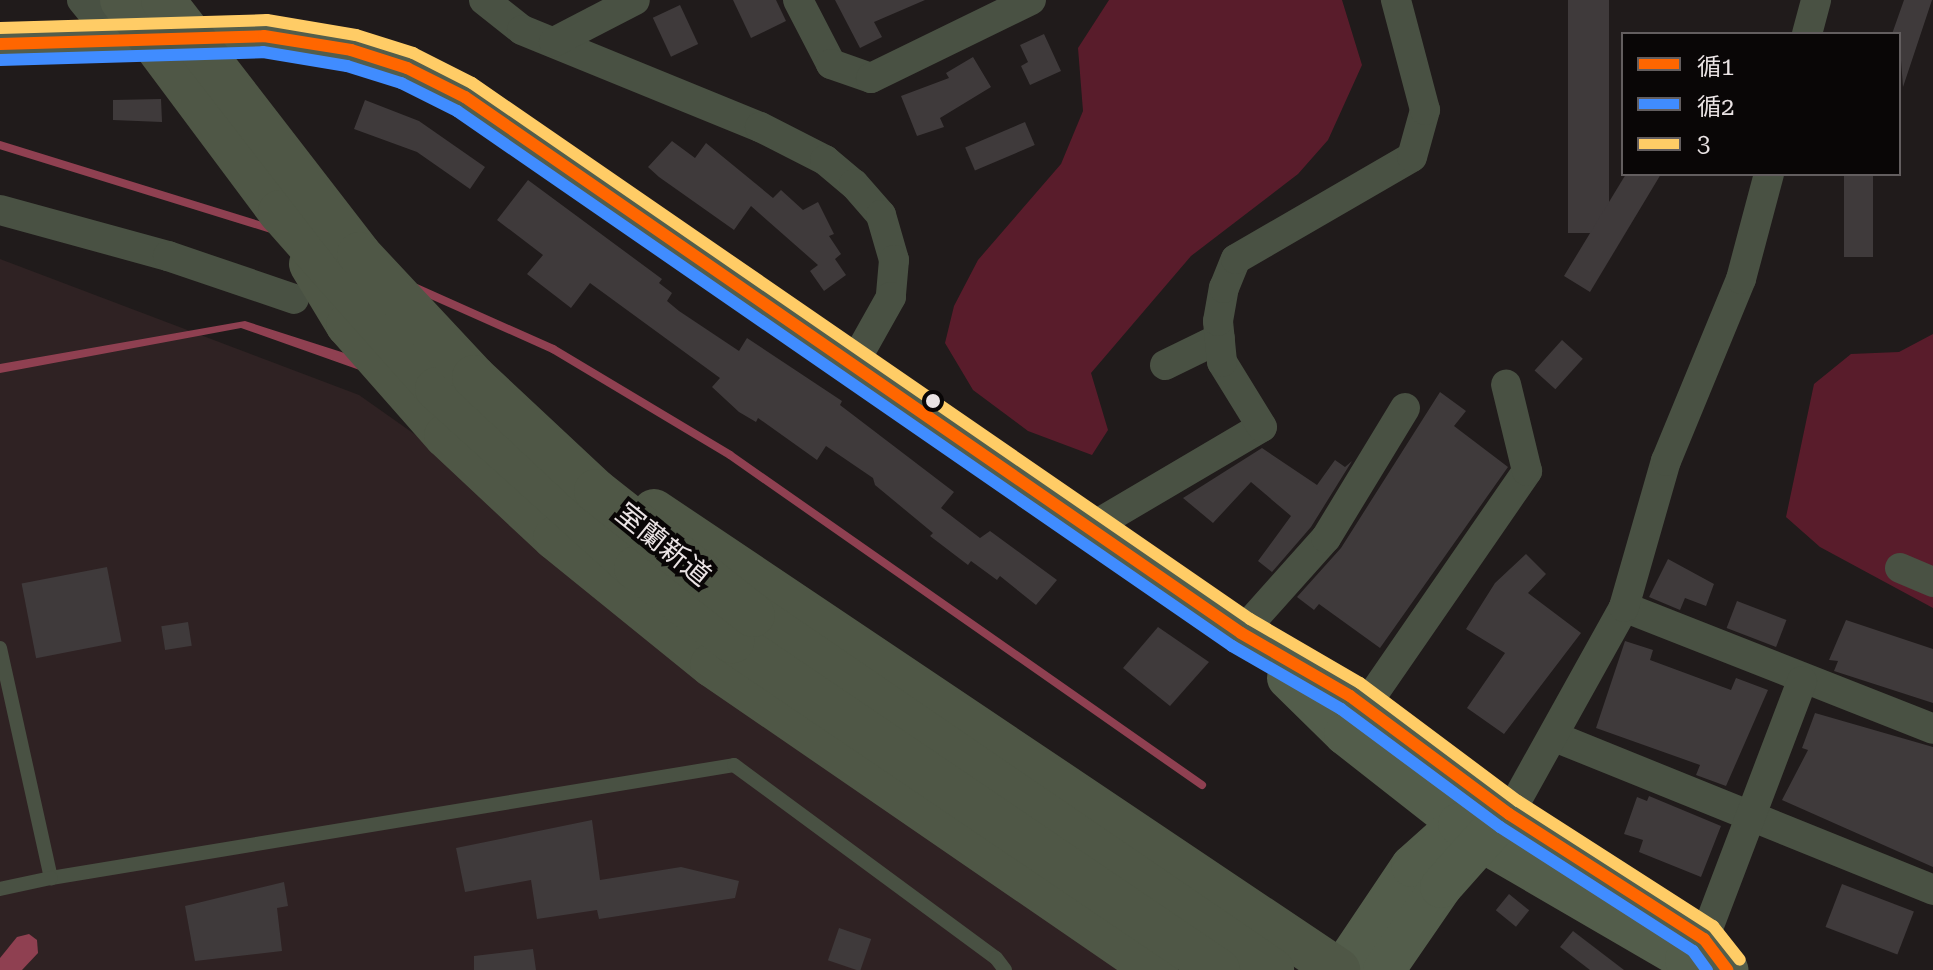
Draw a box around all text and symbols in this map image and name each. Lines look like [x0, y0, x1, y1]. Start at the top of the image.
legend [1621, 32, 1901, 176]
text: 循1 [1697, 53, 1734, 81]
text: 循2 [1697, 93, 1734, 121]
text: 3 [1697, 130, 1710, 158]
unlabelled marker [925, 393, 941, 409]
street label: 室蘭新道 [609, 497, 717, 593]

